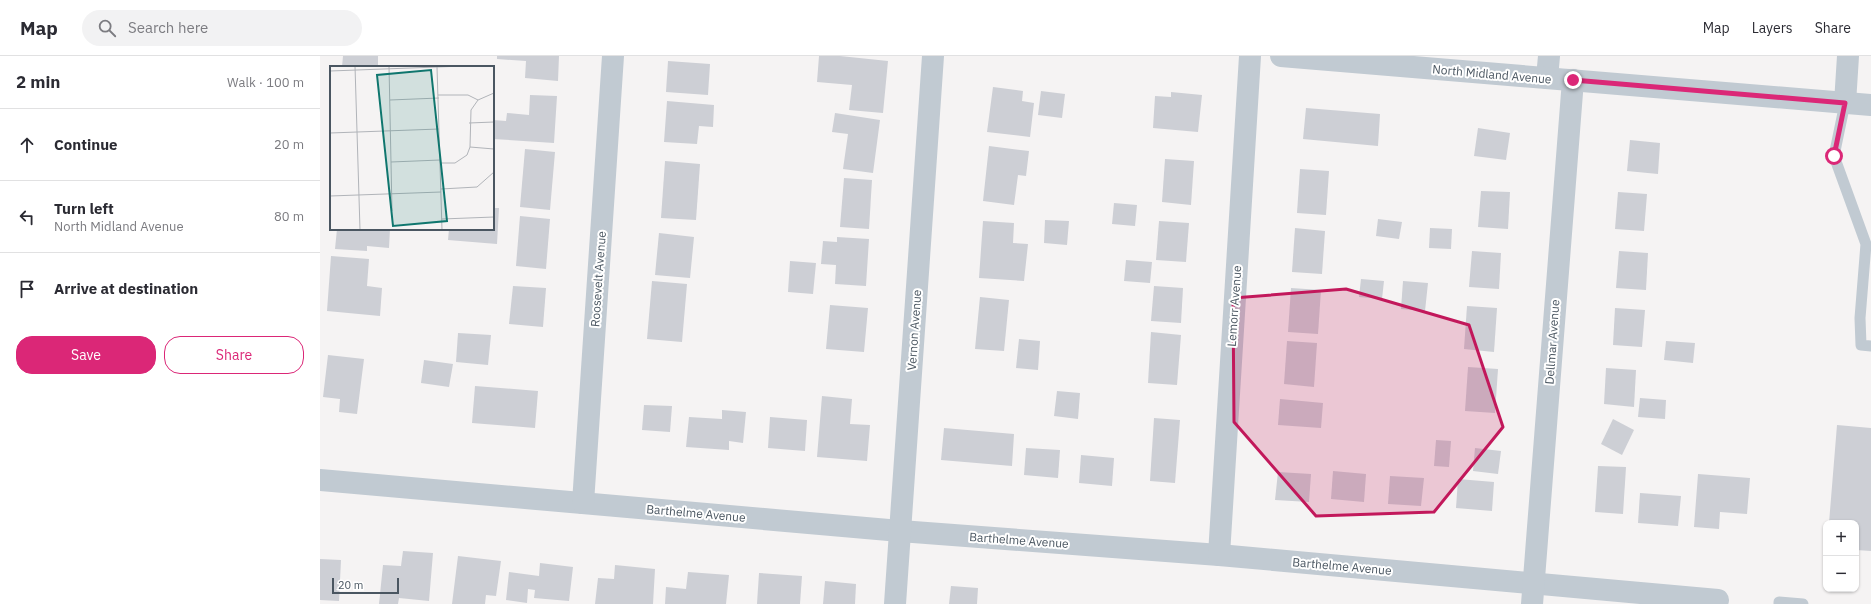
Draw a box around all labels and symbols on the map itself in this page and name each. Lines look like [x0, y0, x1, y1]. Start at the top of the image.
street label: North Midland Avenue [1432, 61, 1553, 87]
inset map [330, 66, 494, 230]
route end [1564, 71, 1582, 89]
route start [1825, 147, 1843, 165]
street label: Roosevelt Avenue [587, 230, 609, 327]
street label: Lemorr Avenue [1224, 264, 1244, 347]
street label: Vernon Avenue [904, 289, 924, 371]
street label: Dellmar Avenue [1542, 299, 1562, 385]
street label: Barthelme Avenue [646, 501, 747, 525]
street label: Barthelme Avenue [969, 529, 1070, 551]
street label: Barthelme Avenue [1292, 554, 1393, 578]
scale bar [332, 576, 399, 595]

